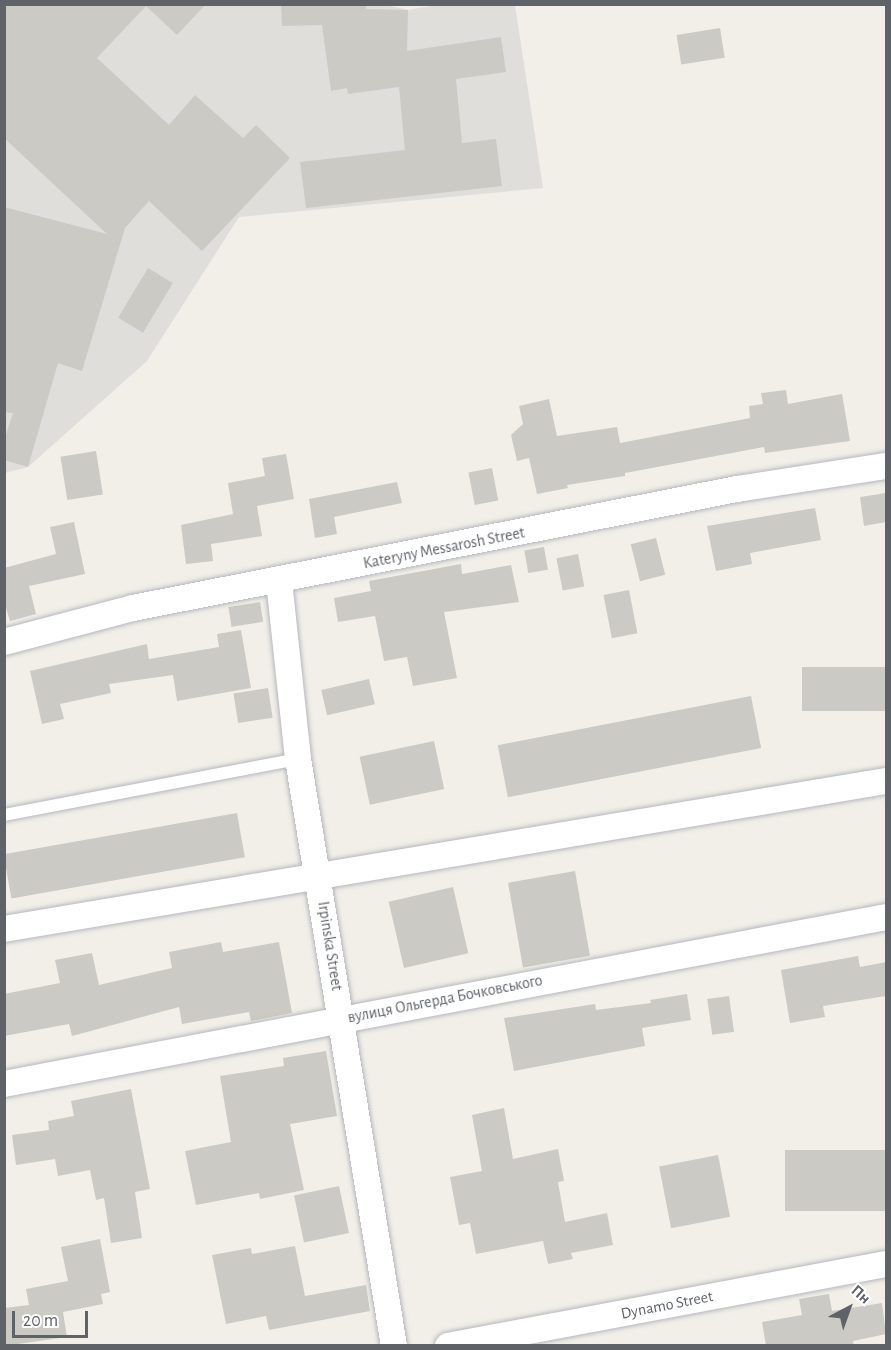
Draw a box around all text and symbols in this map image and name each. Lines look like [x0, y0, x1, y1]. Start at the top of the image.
street label: Kateryny Messarosh Street [362, 523, 526, 573]
street label: Irpinska Street [313, 900, 347, 992]
street label: вулиця Ольгерда Бочковського [346, 971, 544, 1027]
north arrow [819, 1278, 879, 1338]
text: Пн [848, 1282, 873, 1307]
street label: Dynamo Street [619, 1287, 715, 1323]
scale bar [15, 1299, 92, 1337]
text: 20 m [23, 1312, 58, 1330]

